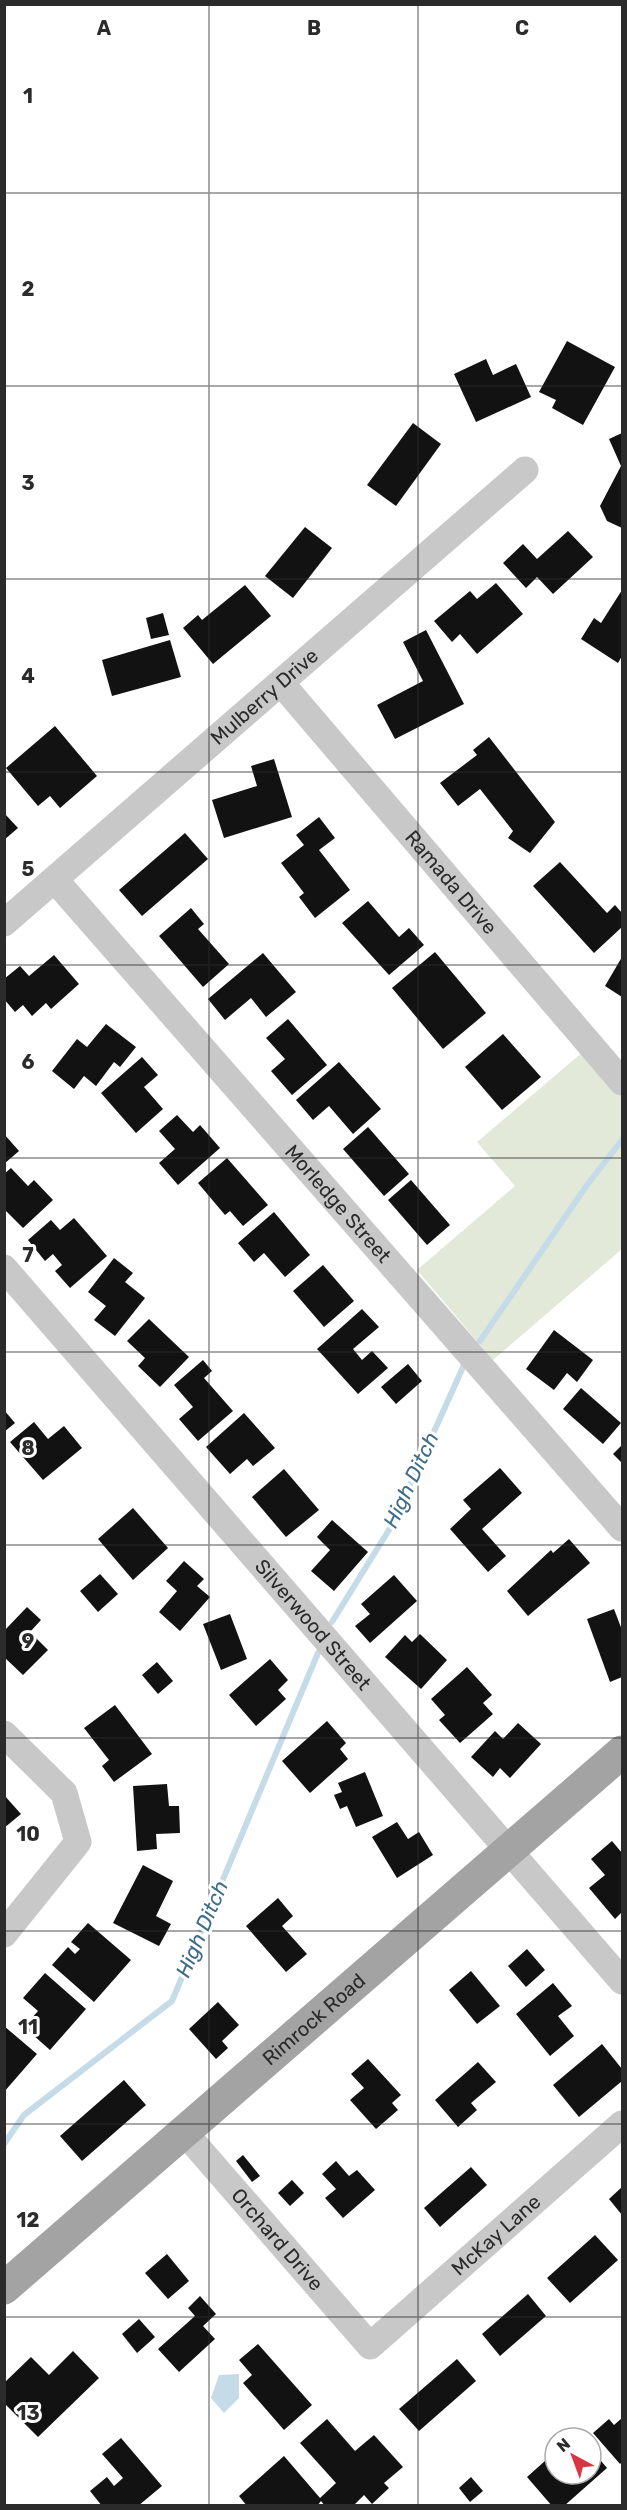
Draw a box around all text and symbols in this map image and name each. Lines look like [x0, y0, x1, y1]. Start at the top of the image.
text: A [97, 16, 112, 40]
text: B [307, 16, 321, 40]
text: C [515, 16, 529, 40]
text: 1 [23, 84, 33, 108]
text: 2 [22, 277, 35, 301]
text: 3 [21, 471, 35, 495]
street label: Mulberry Drive [206, 643, 323, 750]
text: 4 [21, 664, 35, 688]
street label: Ramada Drive [400, 825, 502, 939]
text: 5 [22, 857, 35, 881]
text: 6 [21, 1050, 35, 1074]
street label: Morledge Street [280, 1140, 396, 1268]
text: 7 [22, 1243, 34, 1267]
water label: High Ditch [378, 1428, 444, 1532]
text: 8 [21, 1436, 35, 1460]
street label: Silverwood Street [250, 1554, 376, 1695]
text: 9 [22, 1629, 35, 1653]
text: 10 [16, 1822, 40, 1846]
water label: High Ditch [170, 1877, 233, 1981]
street label: Rimrock Road [257, 1968, 370, 2070]
text: 11 [18, 2015, 38, 2039]
street label: Orchard Drive [227, 2183, 328, 2295]
street label: McKay Lane [447, 2189, 545, 2281]
text: 12 [17, 2208, 39, 2232]
text: 13 [16, 2401, 40, 2425]
north arrow [543, 2426, 603, 2486]
text: N [553, 2434, 574, 2456]

